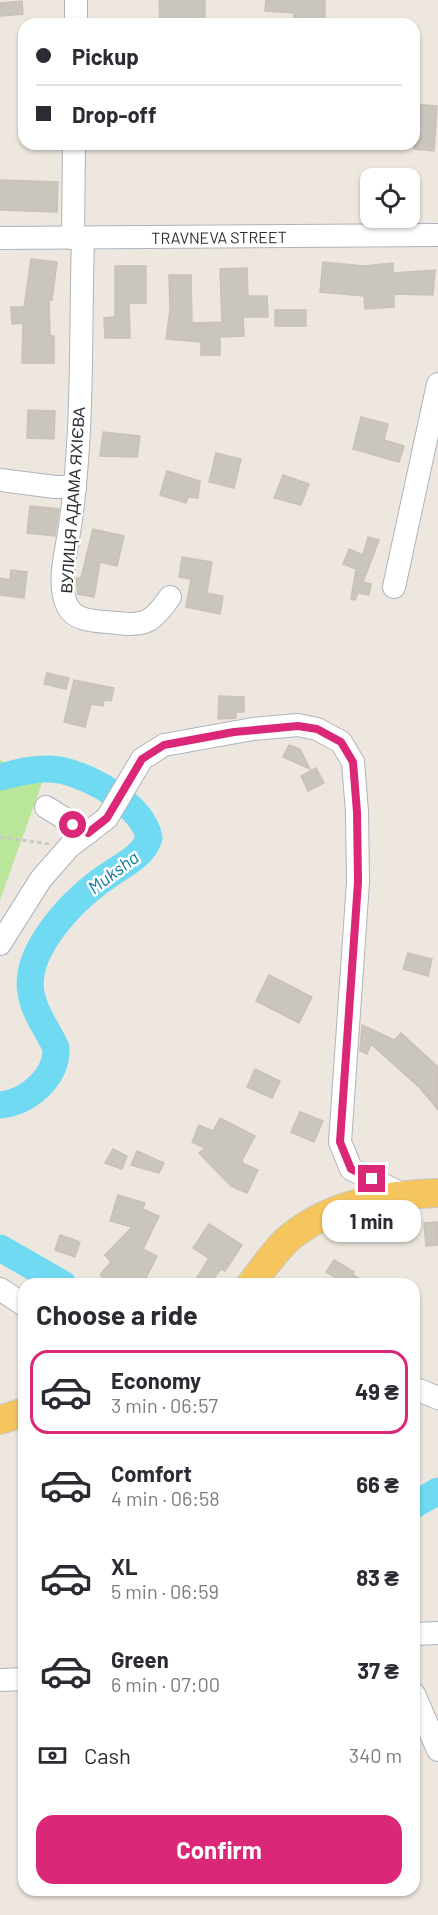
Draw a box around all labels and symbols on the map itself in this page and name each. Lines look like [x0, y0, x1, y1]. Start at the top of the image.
street label: TRAVNEVA STREET [151, 227, 287, 246]
street label: ВУЛИЦЯ АДАМА ЯХІЄВА [56, 406, 88, 594]
route start [59, 811, 86, 838]
water label: Muksha [83, 846, 143, 898]
route end [358, 1165, 385, 1192]
callout: 1 min [322, 1200, 422, 1242]

